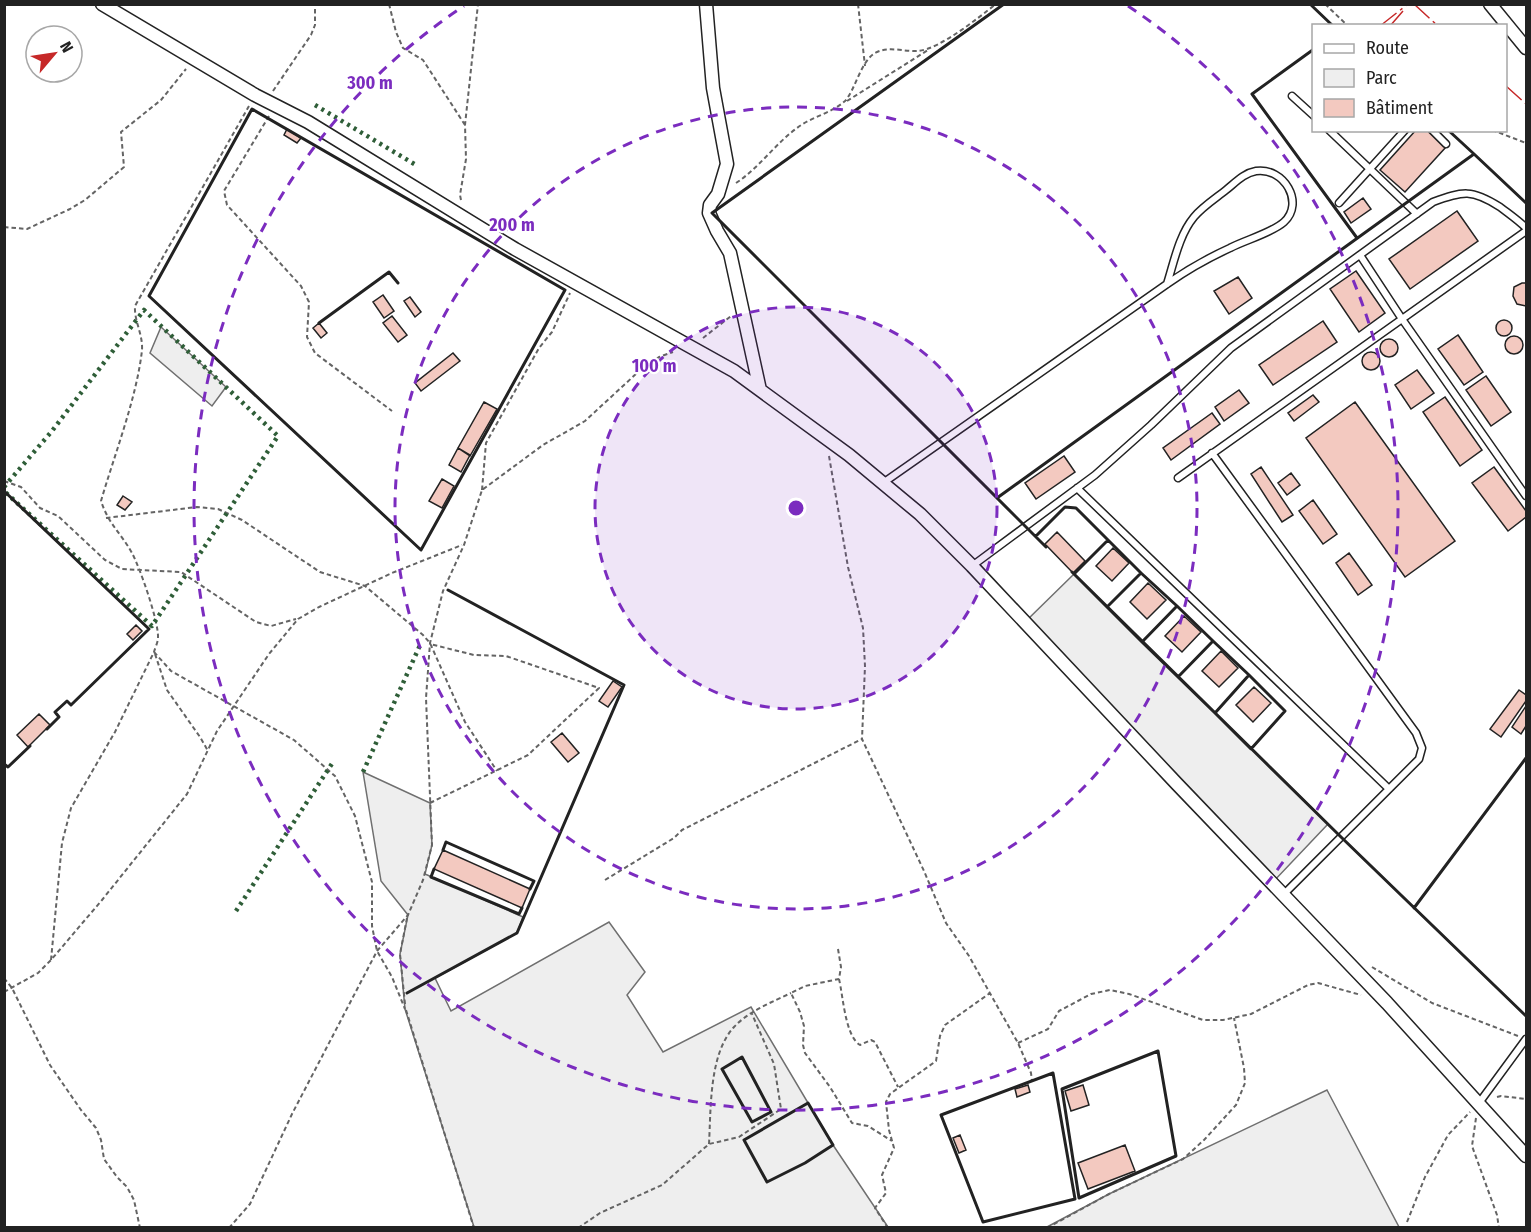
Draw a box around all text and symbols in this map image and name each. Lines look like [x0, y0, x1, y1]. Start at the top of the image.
north arrow [24, 24, 84, 84]
legend [1312, 24, 1507, 132]
text: Route [1366, 37, 1409, 59]
text: N [56, 38, 77, 56]
text: Parc [1366, 67, 1397, 89]
text: 300 m [346, 72, 393, 94]
text: Bâtiment [1366, 97, 1433, 119]
text: 200 m [488, 214, 535, 236]
text: 100 m [632, 355, 676, 377]
centre of rings [786, 498, 806, 518]

